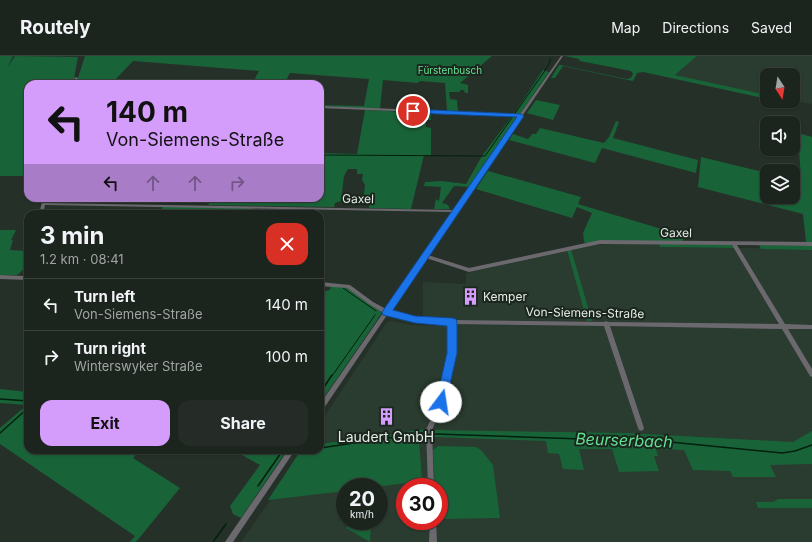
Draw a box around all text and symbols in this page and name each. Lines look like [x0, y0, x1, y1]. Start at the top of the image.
text: Routely [20, 16, 91, 39]
text: Map [611, 19, 640, 36]
text: Directions [662, 19, 729, 36]
text: Saved [751, 19, 792, 36]
park label: Fürstenbusch [418, 64, 482, 76]
north arrow [760, 68, 800, 108]
map controls [760, 68, 800, 204]
pin [396, 94, 430, 128]
text: 140 m [106, 95, 188, 129]
icon: left [40, 96, 92, 148]
icon: arrive [402, 100, 424, 122]
button: sound [760, 116, 800, 156]
text: Von-Siemens-Straße [106, 129, 284, 150]
button: layers [760, 164, 800, 204]
icon: left [100, 172, 122, 194]
icon: ahead [142, 172, 164, 194]
icon: ahead [184, 172, 206, 194]
icon: right [226, 172, 248, 194]
street label: Gaxel [342, 191, 374, 206]
text: 3 min [40, 221, 105, 250]
button: close [266, 223, 308, 265]
street label: Gaxel [660, 225, 692, 240]
text: 1.2 km · 08:41 [40, 251, 124, 267]
text: Turn left [74, 287, 135, 306]
building icon: Kemper [460, 287, 480, 307]
place label: Kemper [483, 289, 527, 304]
icon: left [40, 294, 62, 316]
text: 140 m [265, 295, 308, 314]
street label: Von-Siemens-Straße [525, 304, 645, 321]
text: Von-Siemens-Straße [74, 306, 203, 322]
text: Turn right [74, 339, 146, 358]
icon: right [40, 346, 62, 368]
text: 100 m [266, 347, 308, 366]
text: Winterswyker Straße [74, 358, 202, 374]
position arrow [420, 381, 462, 423]
button: Exit [40, 400, 170, 446]
button: Share [178, 400, 308, 446]
building icon: Laudert GmbH [376, 407, 396, 427]
place label: Laudert GmbH [338, 428, 434, 445]
water label: Beurserbach [575, 428, 673, 452]
speed limit sign: 30 [396, 478, 448, 530]
text: 20 [349, 487, 375, 511]
text: km/h [350, 508, 374, 520]

